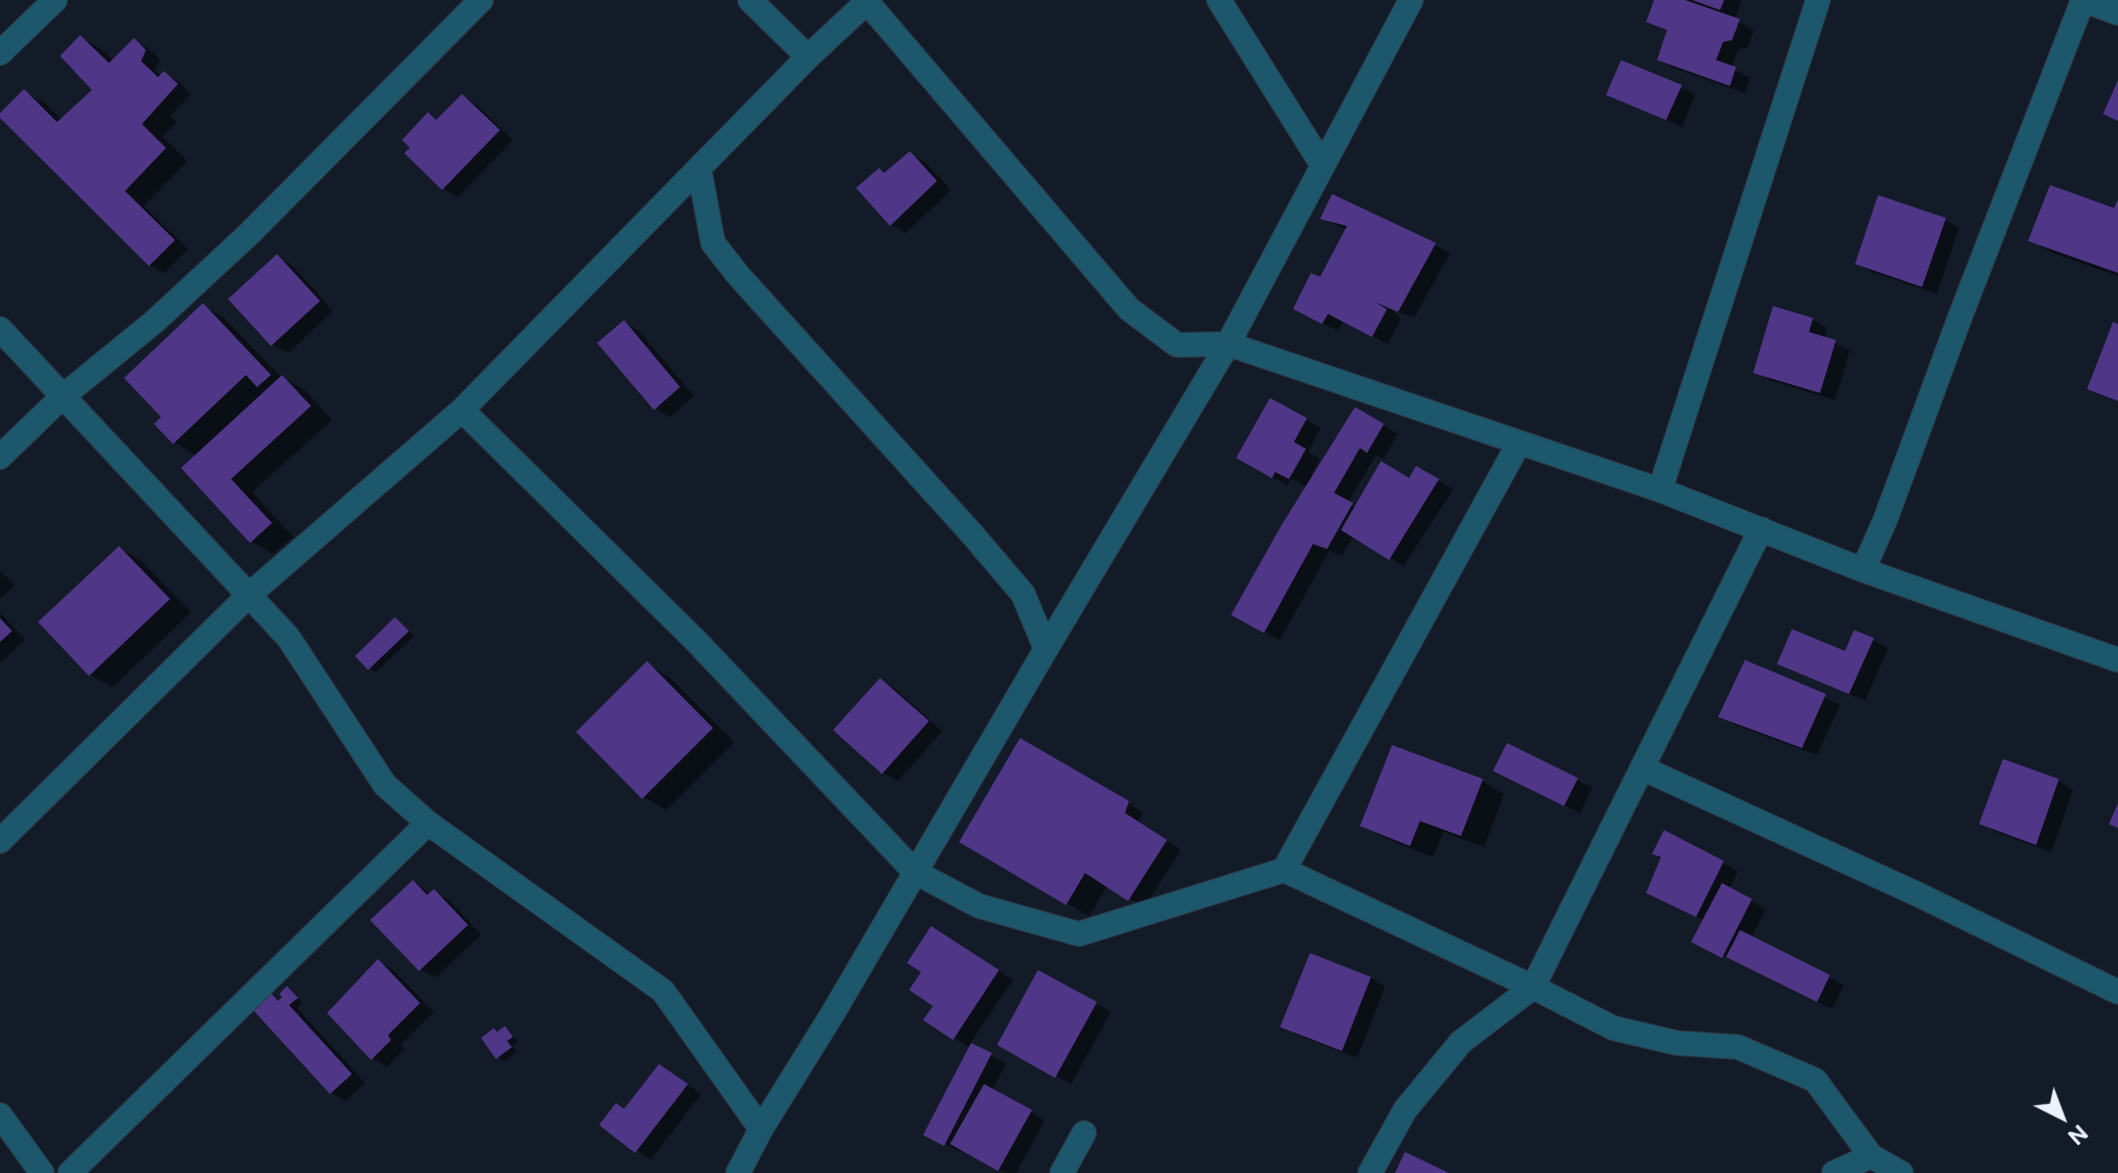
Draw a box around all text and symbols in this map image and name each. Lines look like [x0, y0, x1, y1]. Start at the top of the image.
north arrow [2022, 1077, 2102, 1157]
text: N [2063, 1119, 2093, 1150]

